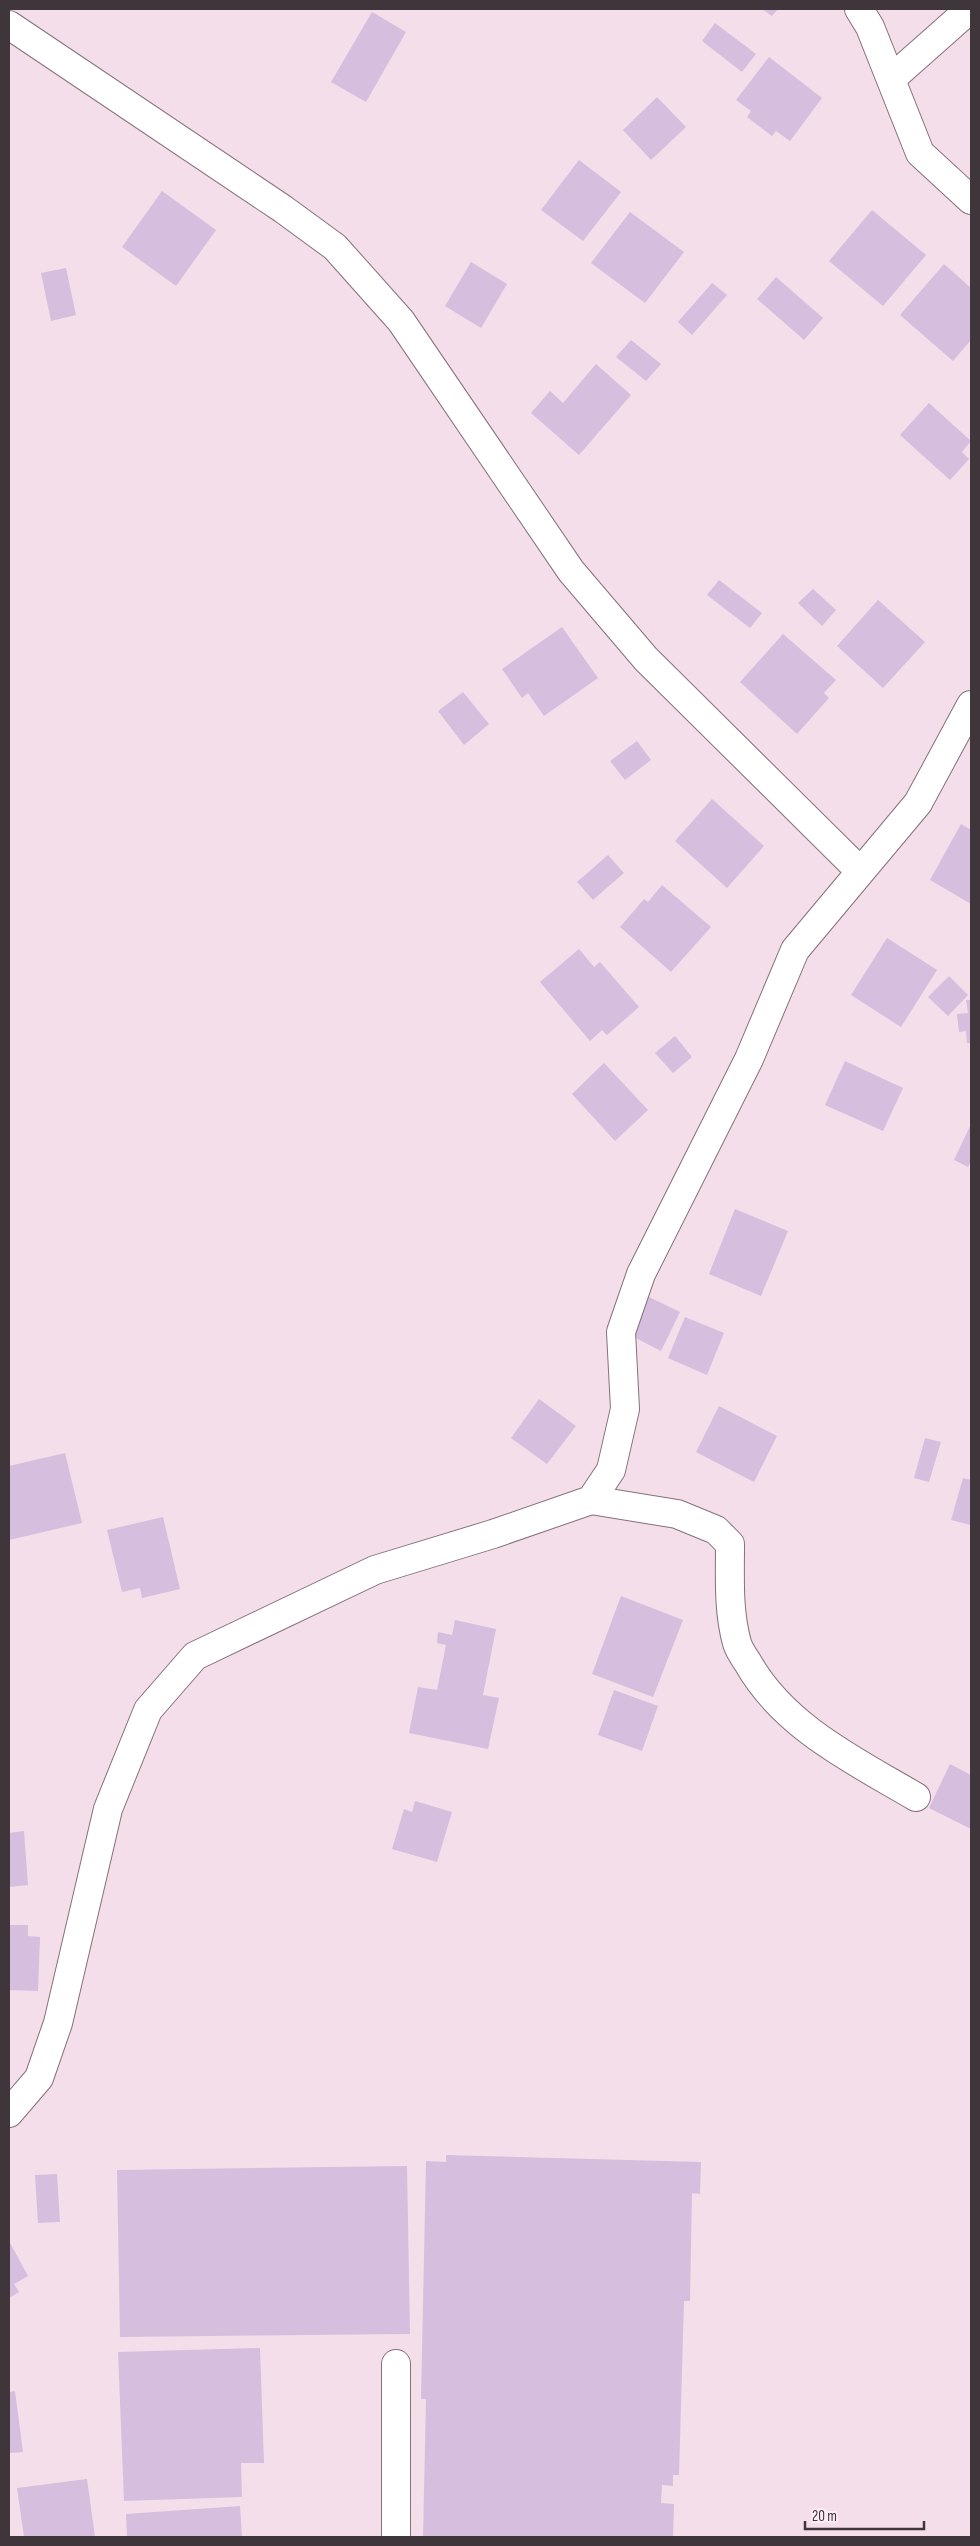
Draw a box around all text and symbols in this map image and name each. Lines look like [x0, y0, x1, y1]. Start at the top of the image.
scale bar [805, 2498, 924, 2530]
text: 20 m [812, 2507, 837, 2526]

